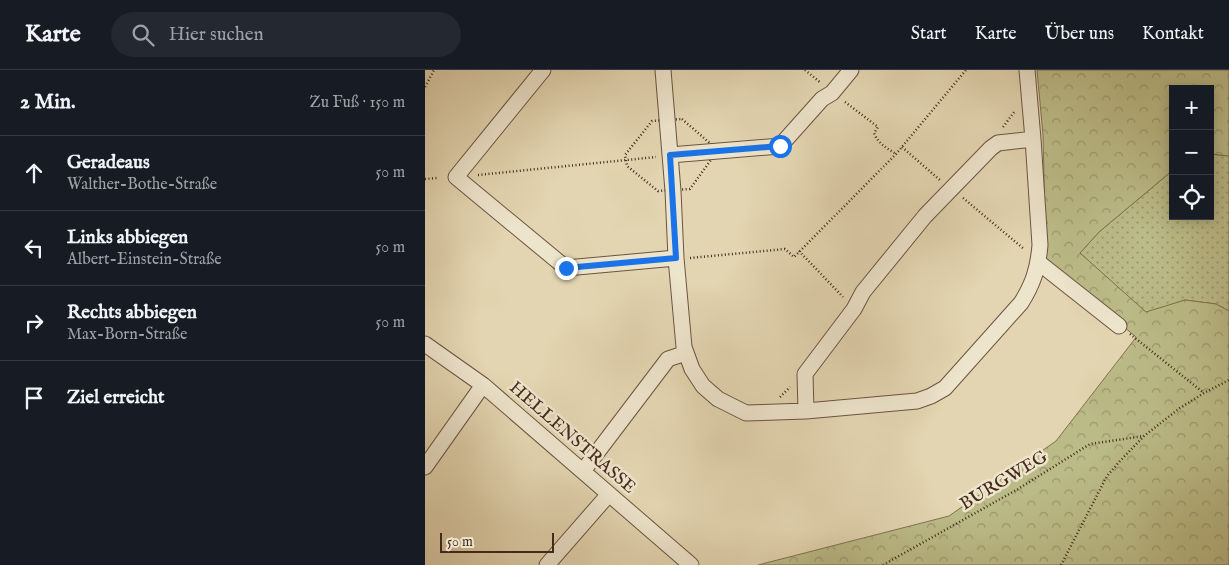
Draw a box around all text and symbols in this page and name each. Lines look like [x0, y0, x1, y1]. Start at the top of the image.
search box [111, 12, 461, 57]
text: Karte [25, 19, 81, 50]
icon: search [129, 21, 157, 49]
text: Hier suchen [169, 23, 264, 47]
text: Start [911, 23, 947, 46]
text: Karte [975, 23, 1017, 46]
text: Über uns [1045, 23, 1114, 46]
text: Kontakt [1142, 23, 1204, 46]
map controls [1169, 85, 1214, 220]
button: + [1169, 85, 1214, 130]
text: 2 Min. [20, 89, 76, 116]
text: Zu Fuß · 150 m [309, 93, 405, 113]
button: − [1169, 130, 1214, 175]
route start [769, 135, 792, 158]
text: Geradeaus [67, 151, 150, 175]
icon: ahead [20, 159, 48, 187]
text: 50 m [376, 163, 405, 183]
text: Walther-Bothe-Straße [67, 175, 217, 195]
button: locate [1169, 175, 1214, 220]
text: Links abbiegen [67, 226, 188, 250]
icon: left [20, 234, 48, 262]
text: 50 m [376, 238, 405, 258]
text: Albert-Einstein-Straße [67, 250, 222, 270]
route end [555, 257, 578, 280]
text: Rechts abbiegen [67, 301, 197, 325]
icon: right [20, 309, 48, 337]
text: 50 m [376, 313, 405, 333]
text: Max-Born-Straße [67, 325, 187, 345]
street label: HELLENSTRASSE [504, 377, 640, 499]
icon: arrive [20, 384, 48, 412]
text: Ziel erreicht [67, 386, 165, 410]
street label: BURGWEG [956, 445, 1053, 516]
scale bar [440, 530, 554, 553]
text: 50 m [447, 533, 473, 551]

